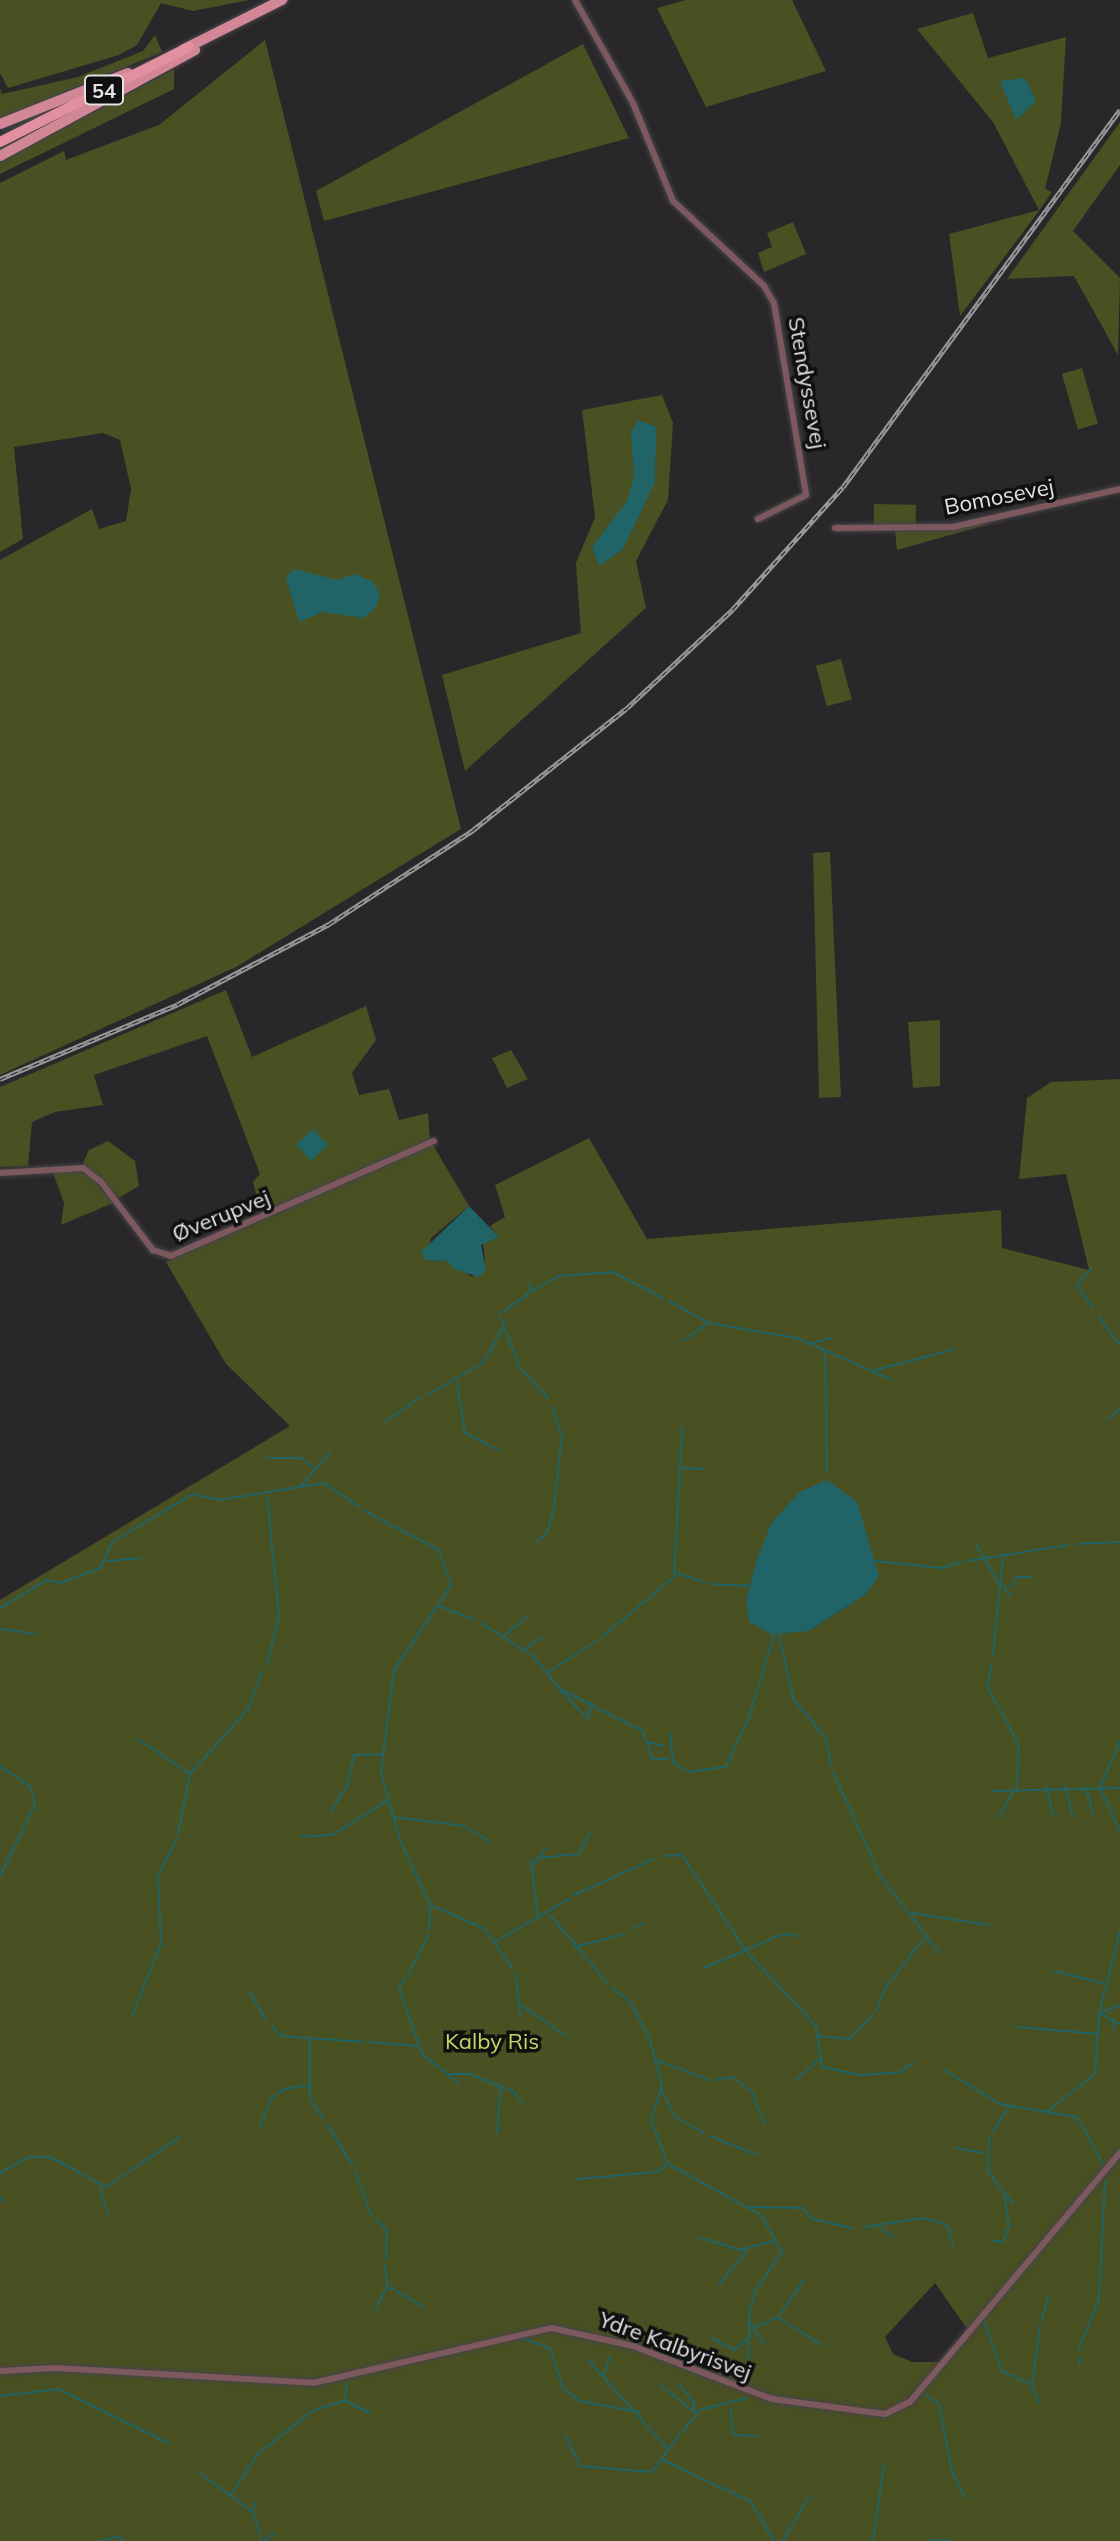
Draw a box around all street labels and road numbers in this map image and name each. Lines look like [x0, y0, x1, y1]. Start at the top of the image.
road number: 54 [84, 74, 124, 106]
street label: Stendyssevej [782, 315, 832, 451]
street label: Bomosevej [942, 473, 1056, 521]
street label: Øverupvej [168, 1184, 274, 1248]
street label: Ydre Kalbyrisvej [595, 2306, 755, 2386]

